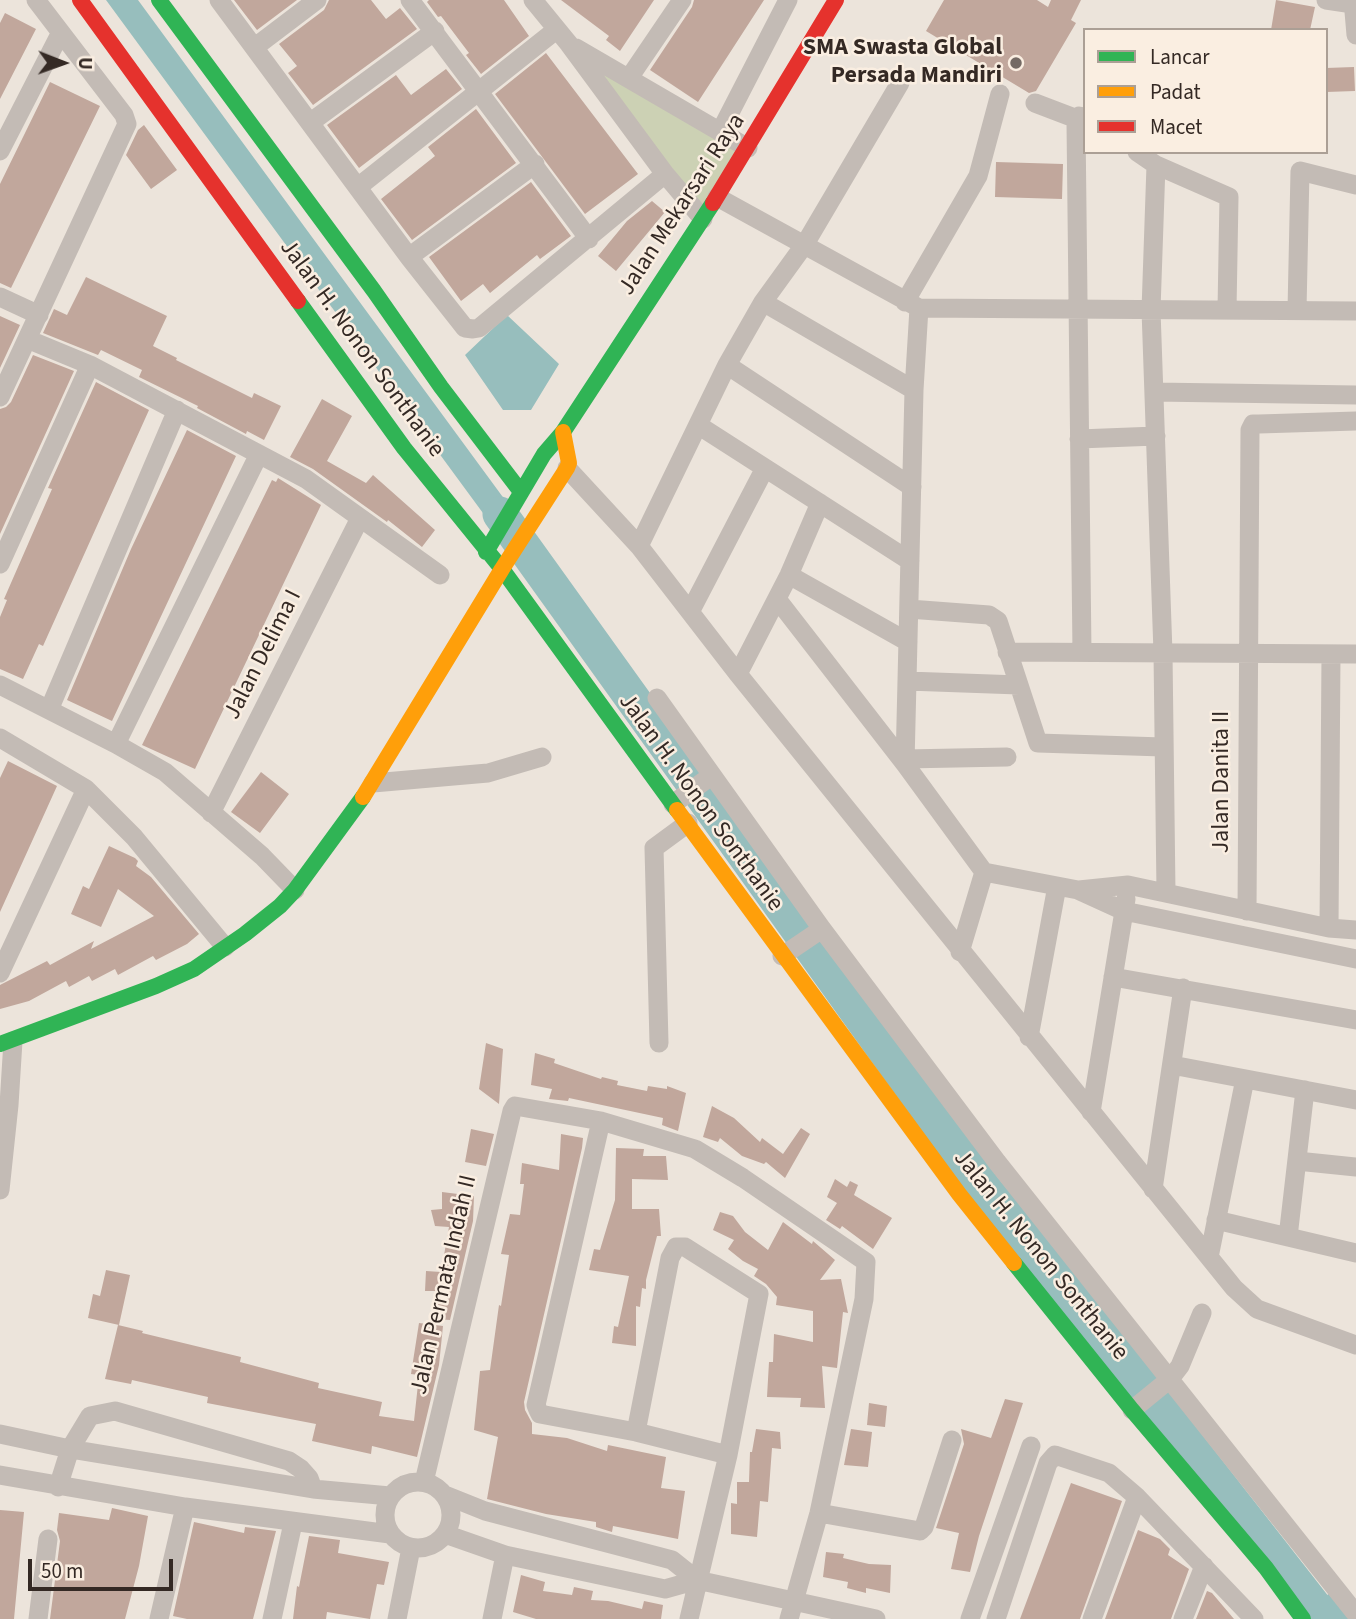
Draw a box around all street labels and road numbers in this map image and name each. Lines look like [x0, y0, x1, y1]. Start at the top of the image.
street label: Jalan Mekarsari Raya [614, 109, 752, 301]
street label: Jalan H. Nonon Sonthanie [272, 235, 450, 463]
street label: Jalan Delima I [219, 585, 309, 725]
street label: Jalan H. Nonon Sonthanie [611, 689, 789, 917]
street label: Jalan Danita II [1209, 711, 1237, 853]
street label: Jalan H. Nonon Sonthanie [946, 1145, 1134, 1367]
street label: Jalan Permata Indah II [406, 1172, 484, 1398]

